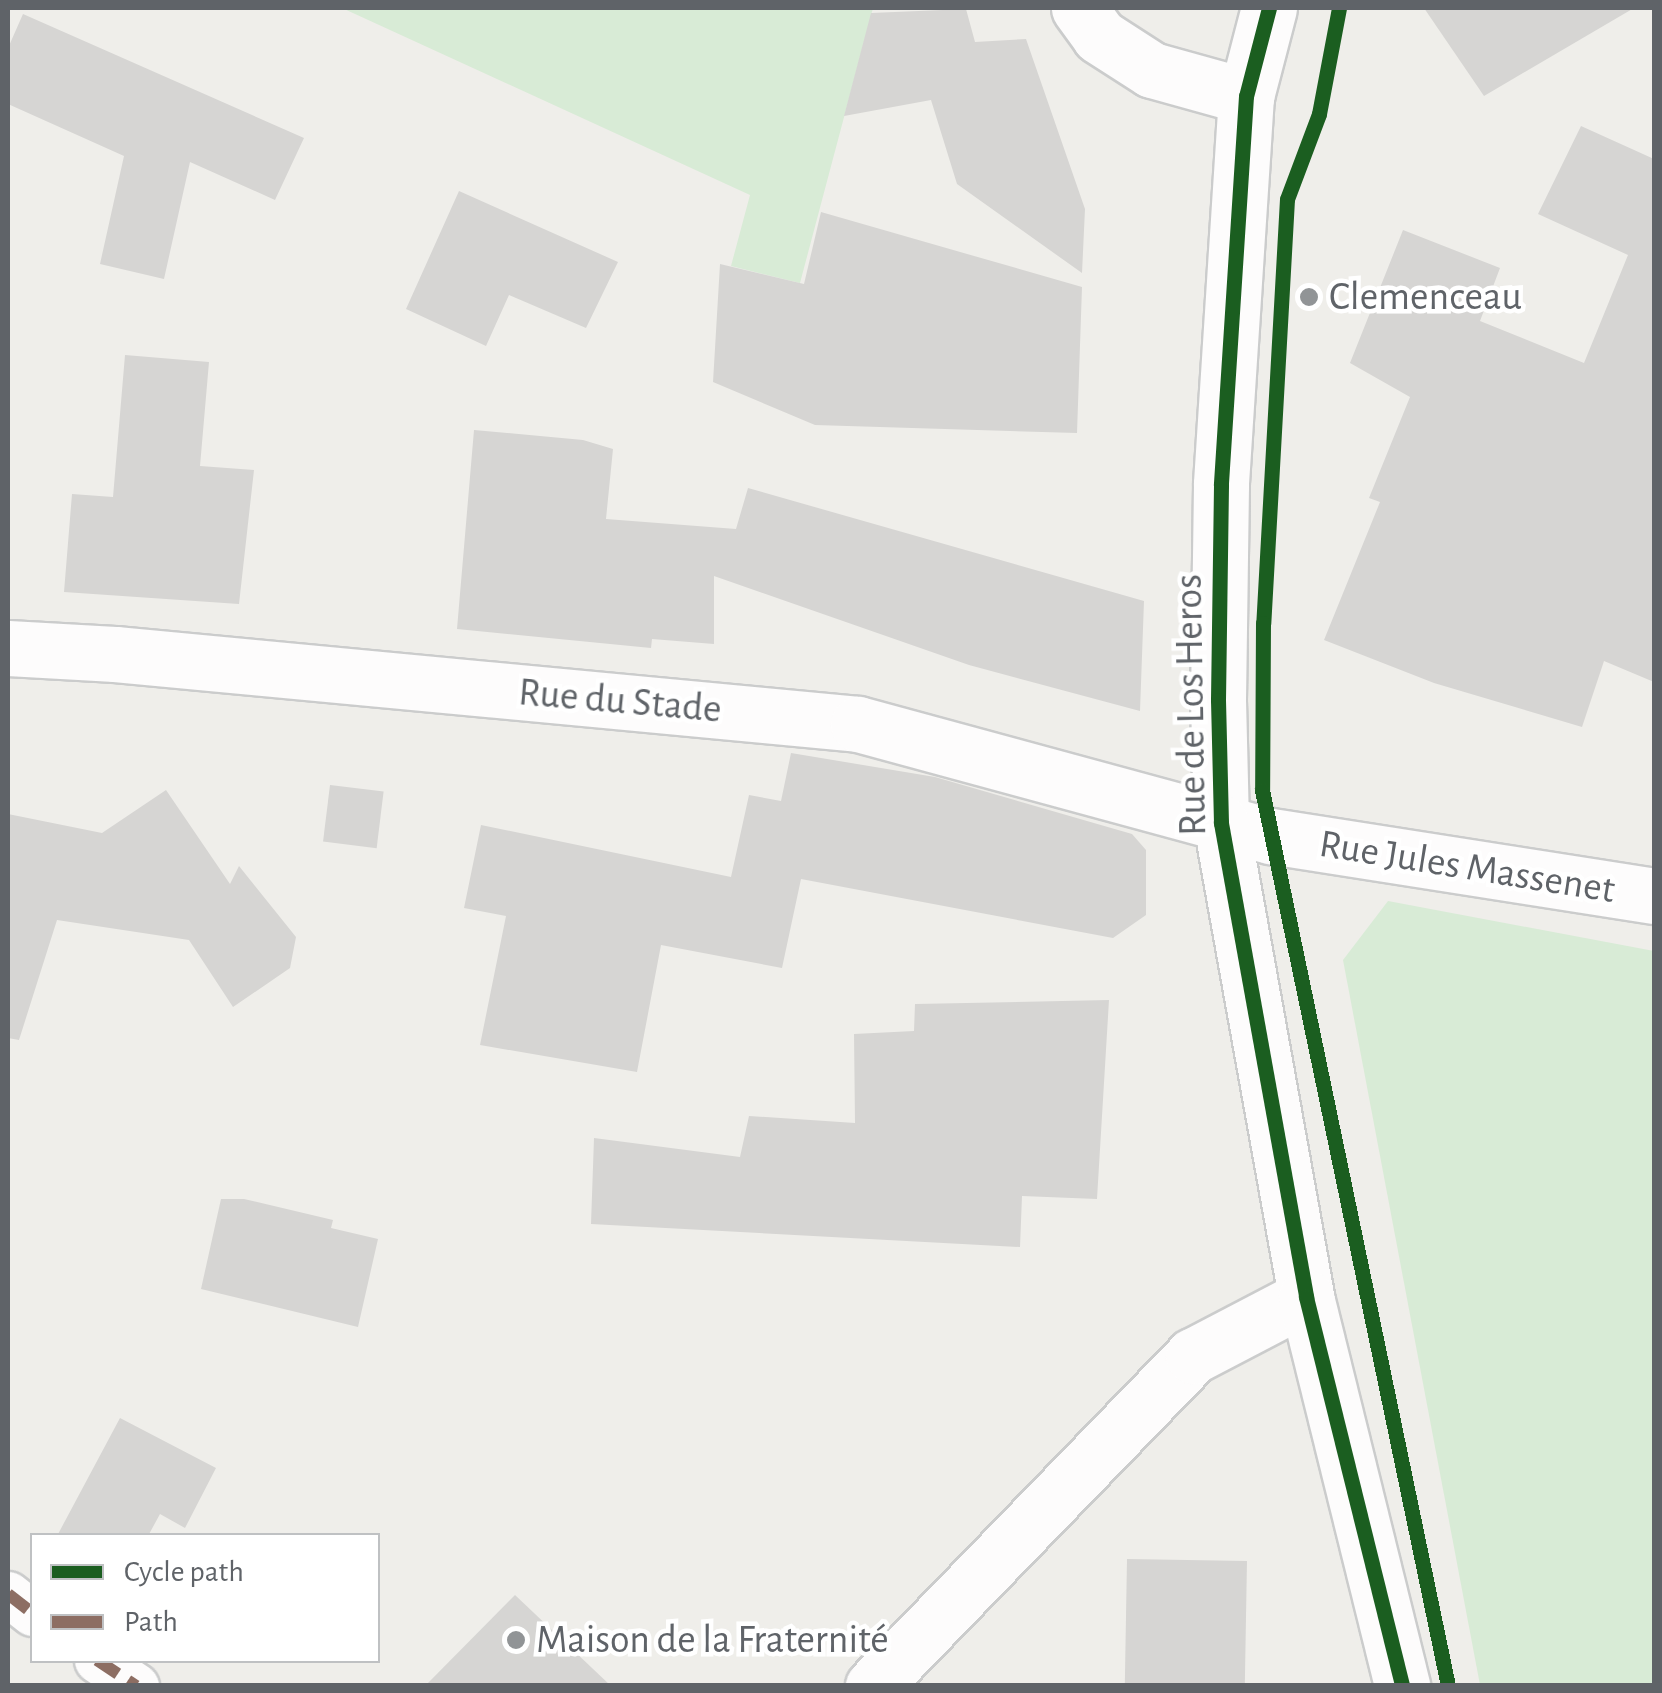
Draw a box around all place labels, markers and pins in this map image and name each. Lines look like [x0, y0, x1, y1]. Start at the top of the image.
place label: Clemenceau [1329, 273, 1522, 321]
marker: Clemenceau [1298, 286, 1320, 308]
place label: Maison de la Fraternité [536, 1616, 889, 1664]
marker: Maison de la Fraternité [505, 1629, 527, 1651]

